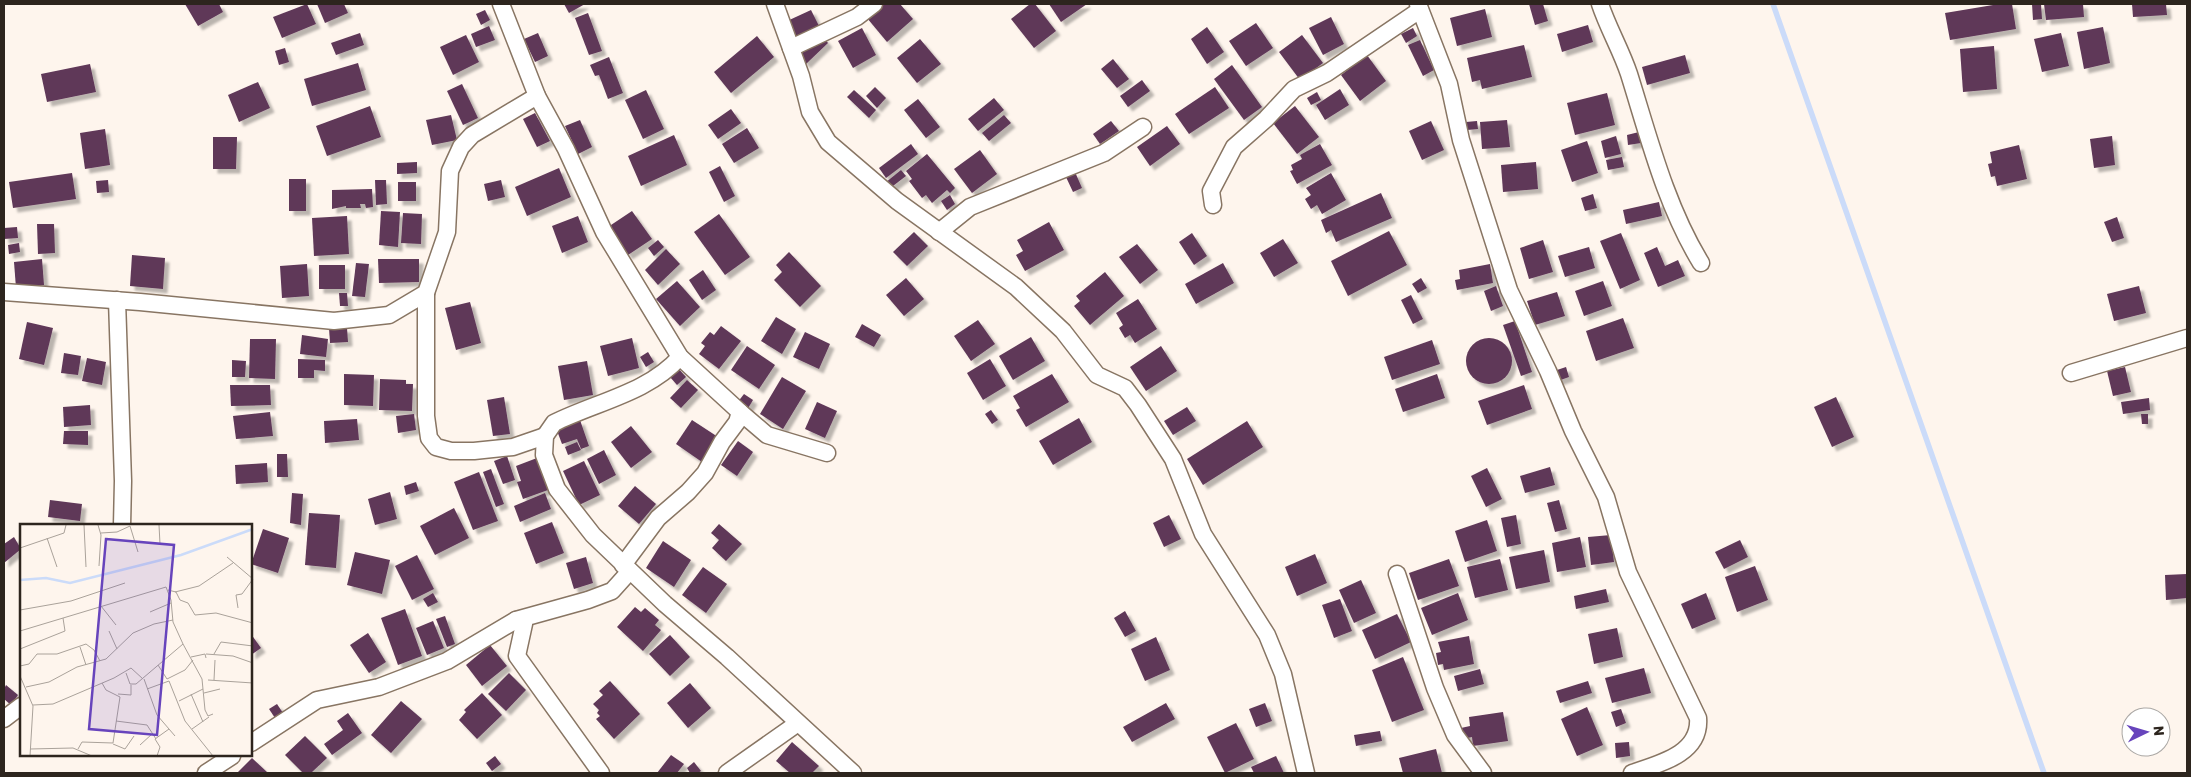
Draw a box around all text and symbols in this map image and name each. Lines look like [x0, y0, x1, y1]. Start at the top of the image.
inset map [20, 524, 252, 757]
north arrow [2121, 707, 2171, 757]
text: N [2150, 725, 2167, 737]

